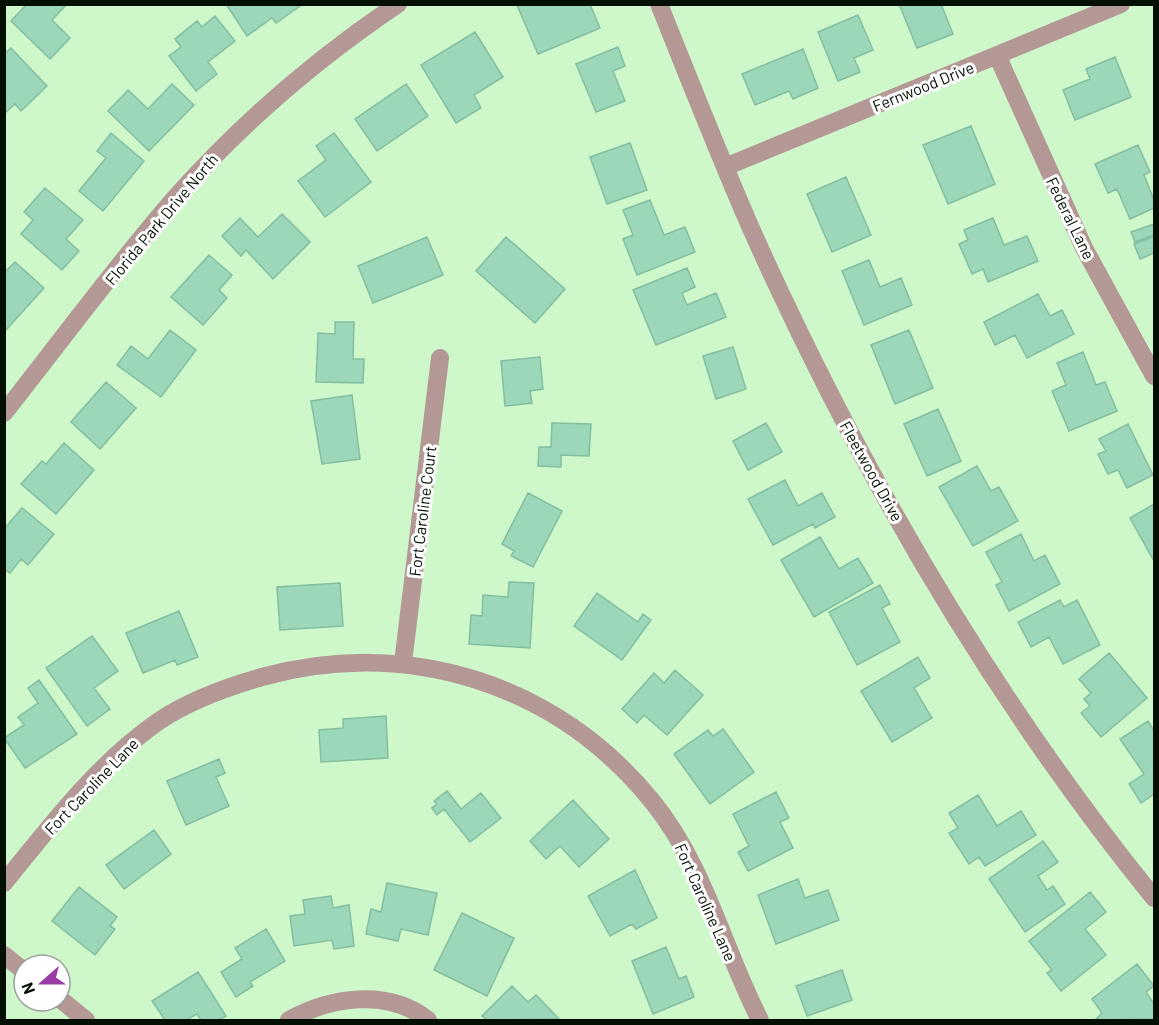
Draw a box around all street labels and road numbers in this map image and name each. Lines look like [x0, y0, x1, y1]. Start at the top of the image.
street label: Fernwood Drive [870, 57, 976, 115]
street label: Florida Park Drive North [101, 150, 221, 288]
street label: Federal Lane [1043, 174, 1099, 262]
street label: Fleetwood Drive [837, 417, 907, 525]
street label: Fort Caroline Court [405, 445, 439, 577]
street label: Fort Caroline Lane [40, 734, 142, 838]
street label: Fort Caroline Lane [672, 840, 740, 964]

